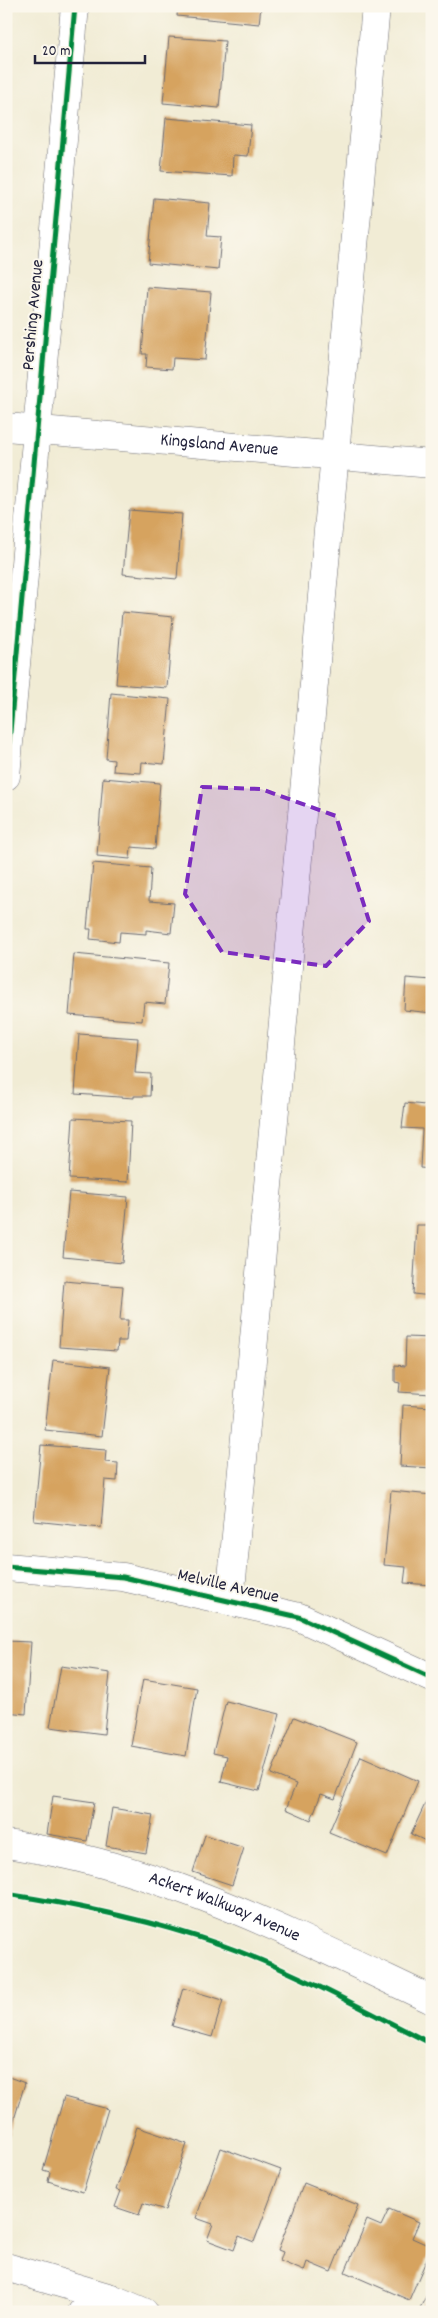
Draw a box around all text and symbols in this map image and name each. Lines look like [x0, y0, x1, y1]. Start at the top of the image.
scale bar [35, 32, 145, 64]
text: 20 m [42, 41, 70, 63]
street label: Pershing Avenue [17, 258, 51, 372]
street label: Kingsland Avenue [159, 428, 279, 463]
street label: Melville Avenue [175, 1563, 281, 1611]
street label: Ackert Walkway Avenue [145, 1866, 304, 1949]

